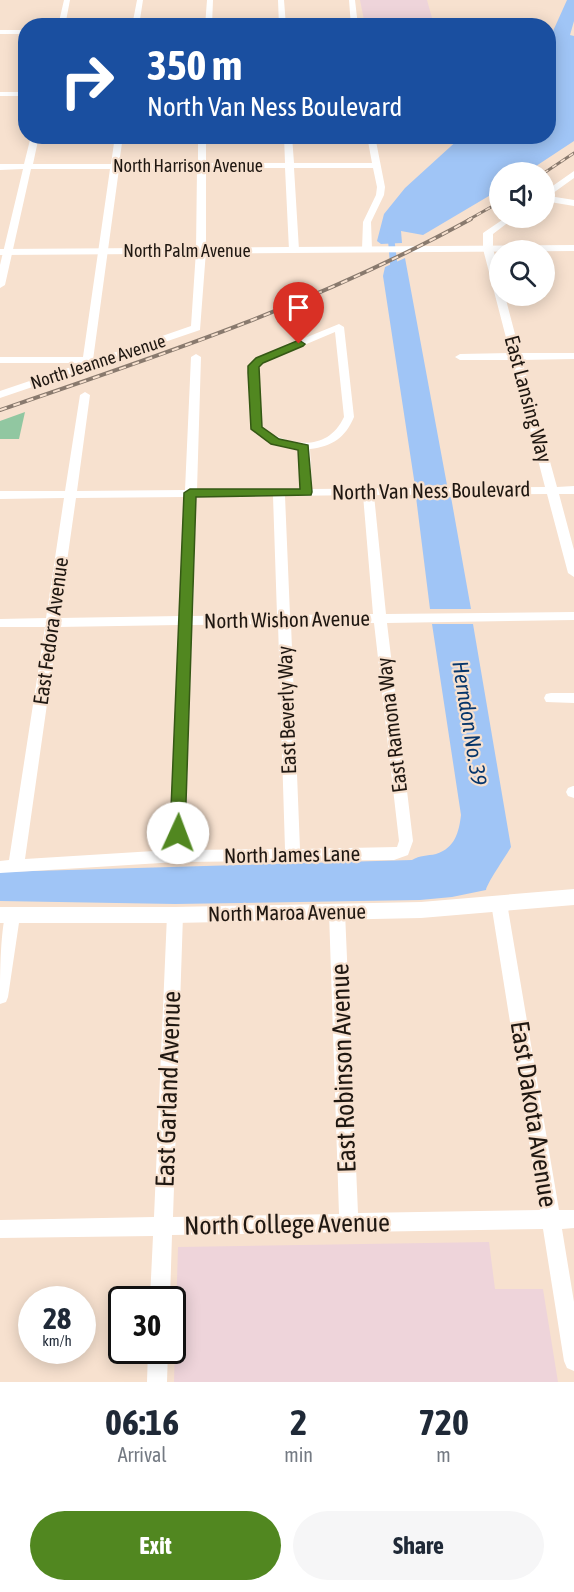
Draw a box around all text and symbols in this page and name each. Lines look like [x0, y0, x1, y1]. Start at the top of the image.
text: 350 m [147, 41, 242, 89]
icon: right [48, 42, 126, 120]
text: North Van Ness Boulevard [147, 91, 402, 122]
street label: North Harrison Avenue [113, 155, 263, 176]
map controls [489, 162, 555, 306]
button: sound [489, 162, 555, 228]
street label: North Palm Avenue [123, 240, 251, 261]
button: search [489, 240, 555, 306]
pin [273, 282, 324, 344]
icon: arrive [282, 291, 315, 324]
street label: North Jeanne Avenue [28, 330, 168, 393]
street label: East Lansing Way [500, 333, 558, 465]
street label: North Van Ness Boulevard [332, 476, 530, 504]
street label: East Fedora Avenue [28, 555, 72, 706]
street label: North Wishon Avenue [204, 606, 370, 632]
street label: East Beverly Way [272, 645, 300, 775]
street label: East Ramona Way [371, 656, 411, 794]
water label: Herndon No. 39 [447, 659, 493, 787]
position arrow [146, 801, 210, 865]
street label: North James Lane [224, 841, 360, 867]
street label: North Maroa Avenue [208, 899, 366, 925]
street label: East Robinson Avenue [324, 963, 362, 1173]
street label: East Garland Avenue [150, 990, 186, 1188]
street label: East Dakota Avenue [504, 1019, 564, 1209]
street label: North College Avenue [184, 1207, 390, 1241]
speed limit sign: 30 [108, 1286, 186, 1364]
text: 28 [43, 1301, 71, 1335]
text: km/h [42, 1332, 72, 1349]
text: 06:16 [105, 1401, 179, 1443]
text: 2 [290, 1401, 307, 1443]
text: 720 [418, 1401, 469, 1443]
text: Arrival [118, 1443, 167, 1466]
text: min [284, 1443, 313, 1466]
text: m [436, 1443, 451, 1466]
button: Exit [30, 1511, 281, 1580]
button: Share [293, 1511, 544, 1580]

